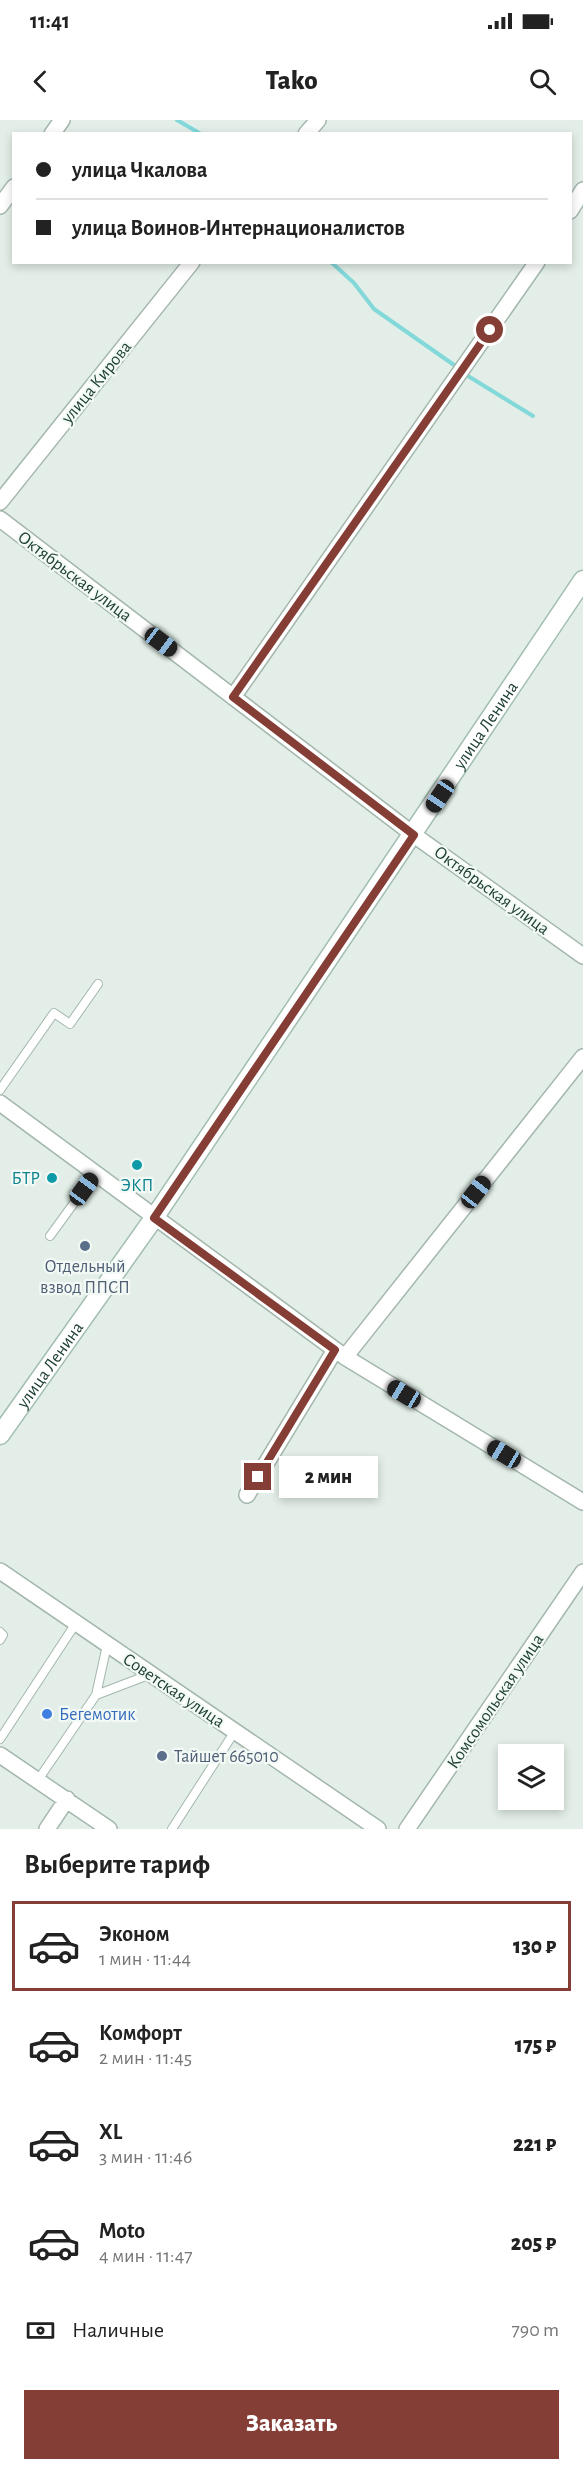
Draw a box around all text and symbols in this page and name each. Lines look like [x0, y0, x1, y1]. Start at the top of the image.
text: 11:41 [30, 10, 70, 32]
icon: back [24, 65, 57, 98]
icon: search [526, 65, 559, 98]
text: Tako [265, 67, 318, 94]
text: улица Чкалова [72, 159, 208, 181]
text: улица Воинов-Интернационалистов [72, 217, 405, 239]
route start [476, 316, 503, 343]
street label: улица Кирова [58, 338, 135, 428]
street label: Октябрьская улица [14, 527, 135, 625]
car [141, 624, 181, 660]
street label: улица Ленина [450, 679, 522, 774]
car [422, 776, 458, 816]
street label: Октябрьская улица [430, 842, 553, 939]
marker: ЭКП [130, 1158, 144, 1172]
car [66, 1169, 102, 1209]
place label: БТР [12, 1170, 40, 1188]
marker: БТР [45, 1171, 59, 1185]
car [458, 1172, 494, 1212]
place label: ЭКП [121, 1177, 153, 1195]
marker: Отдельный взвод ППСП [78, 1239, 92, 1253]
place label: Отдельный взвод ППСП [40, 1258, 130, 1297]
street label: улица Ленина [13, 1319, 87, 1413]
car [384, 1377, 424, 1411]
car [484, 1437, 524, 1471]
callout: 2 мин [279, 1456, 378, 1498]
route end [244, 1463, 271, 1490]
text: 2 мин [305, 1467, 352, 1487]
street label: Комсомольская улица [444, 1631, 548, 1772]
street label: Советская улица [119, 1650, 228, 1731]
place label: Бегемотик [59, 1706, 136, 1724]
marker: Бегемотик [40, 1707, 54, 1721]
map controls [498, 1744, 564, 1810]
button: layers [498, 1744, 564, 1810]
place label: Тайшет 665010 [174, 1748, 279, 1766]
marker: Тайшет 665010 [155, 1749, 169, 1763]
text: Выберите тариф [24, 1851, 210, 1878]
icon: car [27, 1919, 81, 1973]
text: Эконом [99, 1923, 170, 1945]
text: 130 ₽ [513, 1935, 556, 1957]
text: 1 мин · 11:44 [99, 1949, 191, 1969]
icon: car [27, 2018, 81, 2072]
text: Комфорт [99, 2022, 182, 2044]
text: 175 ₽ [515, 2034, 556, 2056]
text: 2 мин · 11:45 [99, 2048, 192, 2068]
icon: car [27, 2117, 81, 2171]
text: XL [99, 2121, 122, 2143]
text: 221 ₽ [513, 2133, 556, 2155]
text: 3 мин · 11:46 [99, 2147, 192, 2167]
icon: car [27, 2216, 81, 2270]
text: Moto [99, 2220, 145, 2242]
text: 205 ₽ [511, 2232, 556, 2254]
text: 4 мин · 11:47 [99, 2246, 193, 2266]
icon: cash [24, 2314, 57, 2347]
text: Наличные [72, 2319, 164, 2341]
text: 790 m [511, 2320, 559, 2340]
button: Заказать [24, 2390, 559, 2459]

